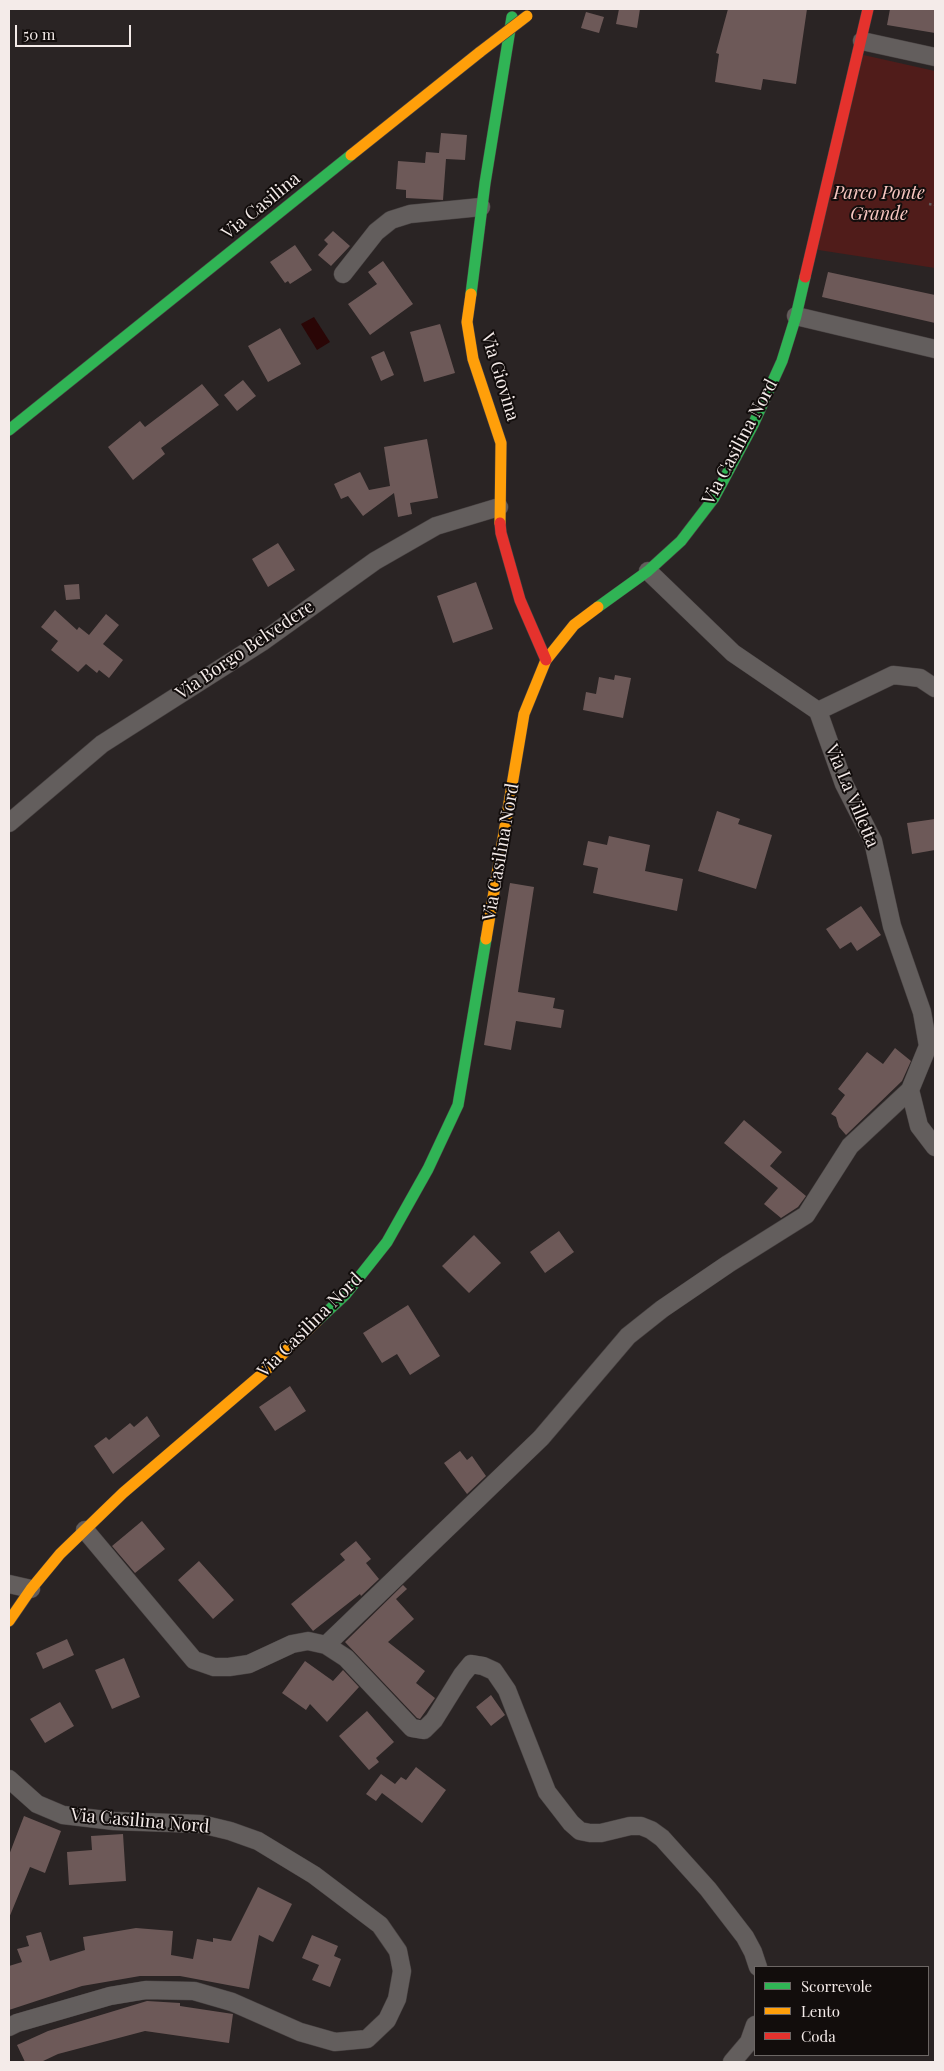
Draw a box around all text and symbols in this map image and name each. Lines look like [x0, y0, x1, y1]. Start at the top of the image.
scale bar [18, 15, 134, 47]
text: 50 m [23, 24, 55, 44]
street label: Via Casilina [218, 168, 304, 244]
park label: Parco Ponte Grande [833, 182, 925, 224]
street label: Via Giovina [476, 330, 524, 424]
street label: Via Casilina Nord [698, 375, 782, 509]
street label: Via Borgo Belvedere [172, 596, 318, 704]
street label: Via La Villetta [821, 741, 883, 851]
street label: Via Casilina Nord [478, 782, 524, 922]
street label: Via Casilina Nord [253, 1268, 367, 1382]
street label: Via Casilina Nord [70, 1804, 210, 1838]
legend [754, 1966, 929, 2056]
text: Scorrevole [801, 1976, 872, 1996]
text: Lento [801, 2001, 840, 2021]
text: Coda [801, 2026, 836, 2046]

